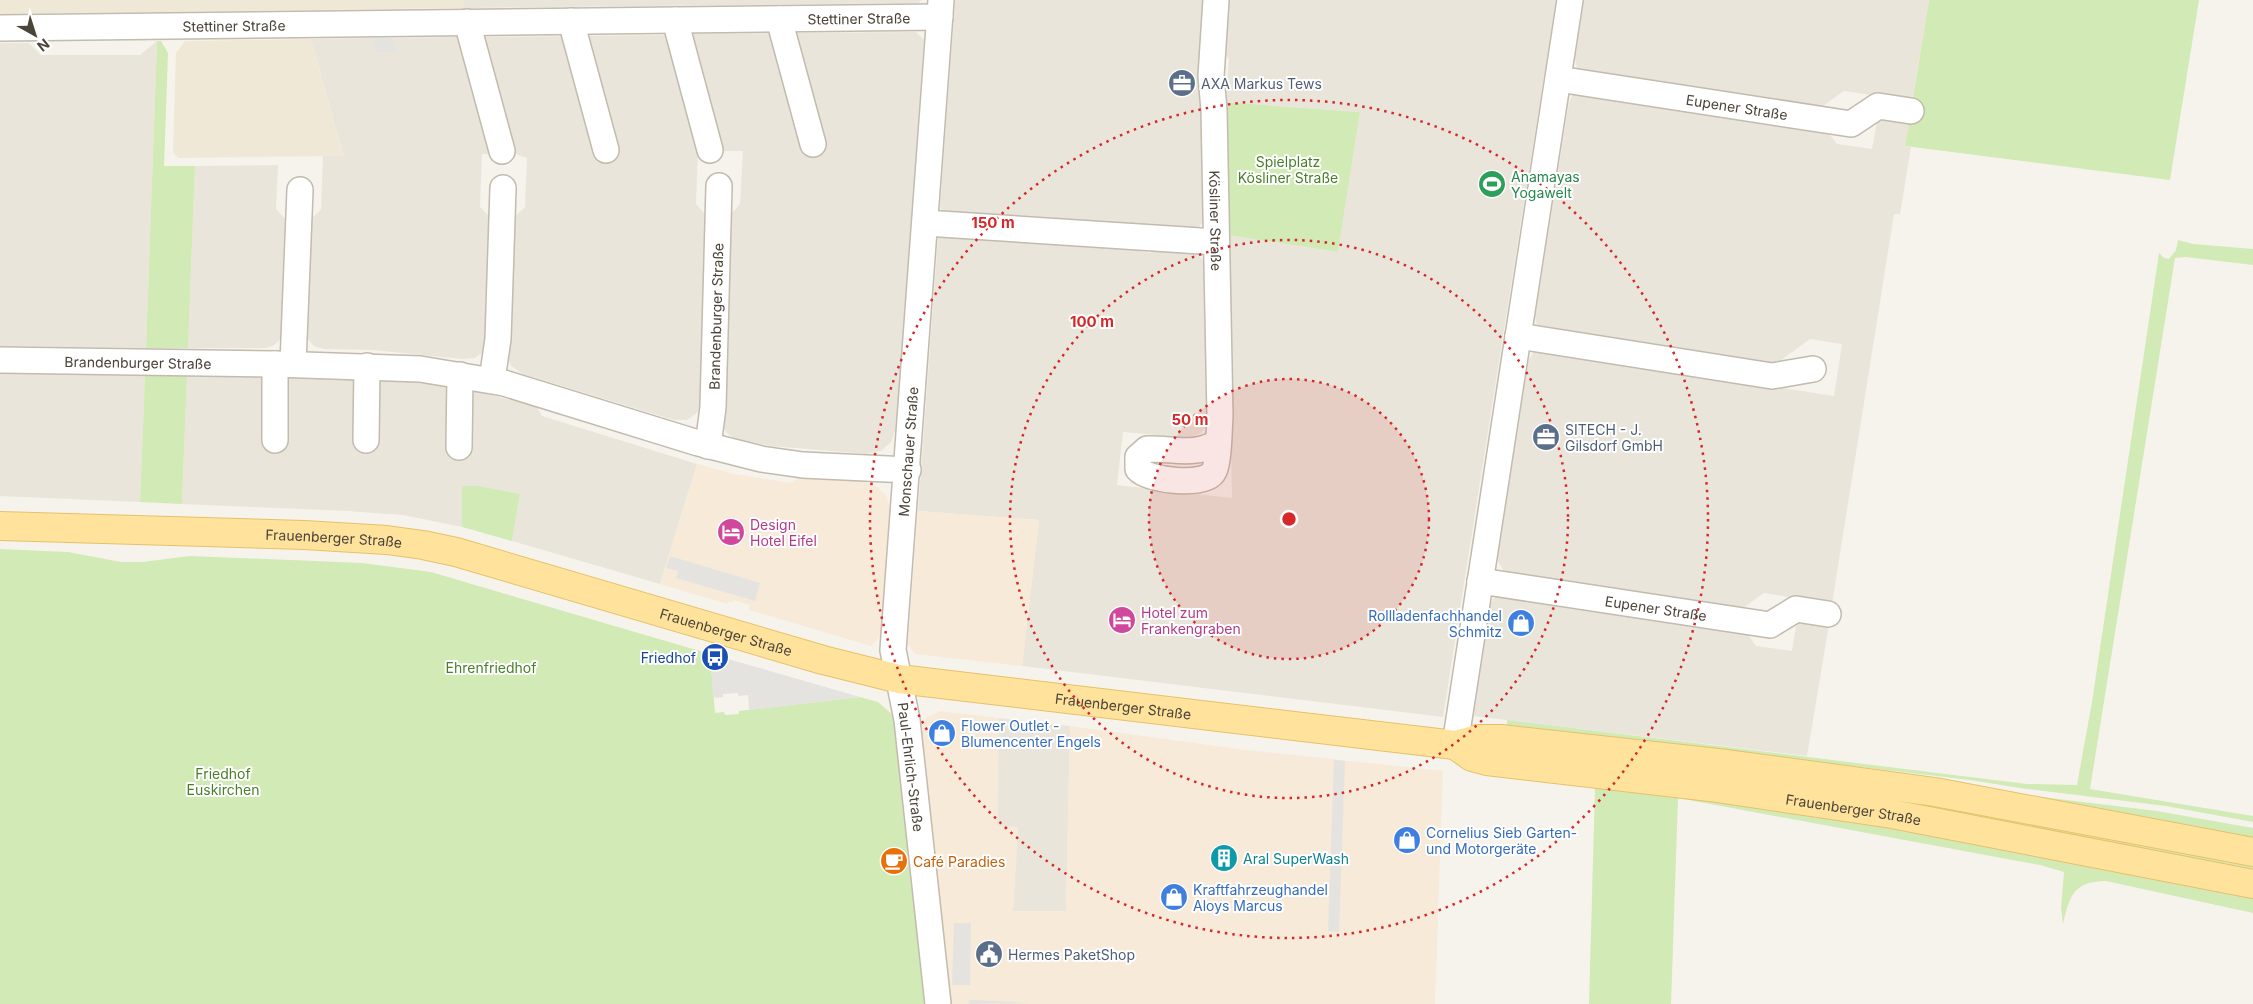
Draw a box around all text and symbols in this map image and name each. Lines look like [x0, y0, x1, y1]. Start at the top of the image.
street label: Stettiner Straße [807, 9, 911, 27]
north arrow [10, 10, 60, 60]
street label: Stettiner Straße [182, 16, 286, 34]
text: N [34, 36, 53, 55]
office icon: AXA Markus Tews [1167, 68, 1197, 98]
place label: AXA Markus Tews [1201, 75, 1322, 92]
street label: Eupener Straße [1685, 90, 1789, 123]
park label: Spielplatz Kösliner Straße [1238, 153, 1338, 186]
place label: Anamayas Yogawelt [1511, 168, 1580, 201]
sports icon: Anamayas Yogawelt [1477, 169, 1507, 199]
street label: Kösliner Straße [1207, 170, 1226, 271]
text: 150 m [971, 213, 1015, 232]
street label: Brandenburger Straße [705, 243, 726, 390]
text: 100 m [1070, 312, 1114, 331]
street label: Brandenburger Straße [64, 352, 212, 372]
street label: Monschauer Straße [894, 386, 921, 517]
text: 50 m [1172, 410, 1208, 429]
place label: SITECH - J. Gilsdorf GmbH [1565, 421, 1663, 454]
office icon: SITECH - J. Gilsdorf GmbH [1531, 422, 1561, 452]
centre of rings [1280, 510, 1298, 528]
place label: Design Hotel Eifel [750, 516, 817, 549]
hotel icon: Design Hotel Eifel [716, 517, 746, 547]
street label: Frauenberger Straße [265, 525, 403, 551]
street label: Eupener Straße [1604, 592, 1708, 624]
street label: Frauenberger Straße [658, 604, 794, 659]
place label: Hotel zum Frankengraben [1141, 604, 1241, 637]
hotel icon: Hotel zum Frankengraben [1107, 605, 1137, 635]
place label: Rollladenfachhandel Schmitz [1368, 607, 1502, 640]
shop icon: Rollladenfachhandel Schmitz [1506, 608, 1536, 638]
bus stop icon: Friedhof [700, 642, 730, 672]
place label: Friedhof [641, 649, 696, 666]
park label: Ehrenfriedhof [446, 659, 536, 676]
street label: Frauenberger Straße [1054, 689, 1192, 722]
street label: Paul-Ehrlich-Straße [895, 701, 927, 833]
place label: Flower Outlet - Blumencenter Engels [961, 717, 1101, 750]
shop icon: Flower Outlet - Blumencenter Engels [927, 718, 957, 748]
park label: Friedhof Euskirchen [187, 765, 259, 798]
street label: Frauenberger Straße [1785, 790, 1923, 828]
place label: Cornelius Sieb Garten- und Motorgeräte [1426, 824, 1577, 857]
shop icon: Cornelius Sieb Garten- und Motorgeräte [1392, 825, 1422, 855]
building icon: Aral SuperWash [1209, 843, 1239, 873]
cafe icon: Café Paradies [879, 846, 909, 876]
place label: Aral SuperWash [1243, 850, 1349, 867]
place label: Café Paradies [913, 853, 1005, 870]
place label: Kraftfahrzeughandel Aloys Marcus [1193, 881, 1328, 914]
shop icon: Kraftfahrzeughandel Aloys Marcus [1159, 882, 1189, 912]
public building icon: Hermes PaketShop [974, 939, 1004, 969]
place label: Hermes PaketShop [1008, 946, 1135, 963]

